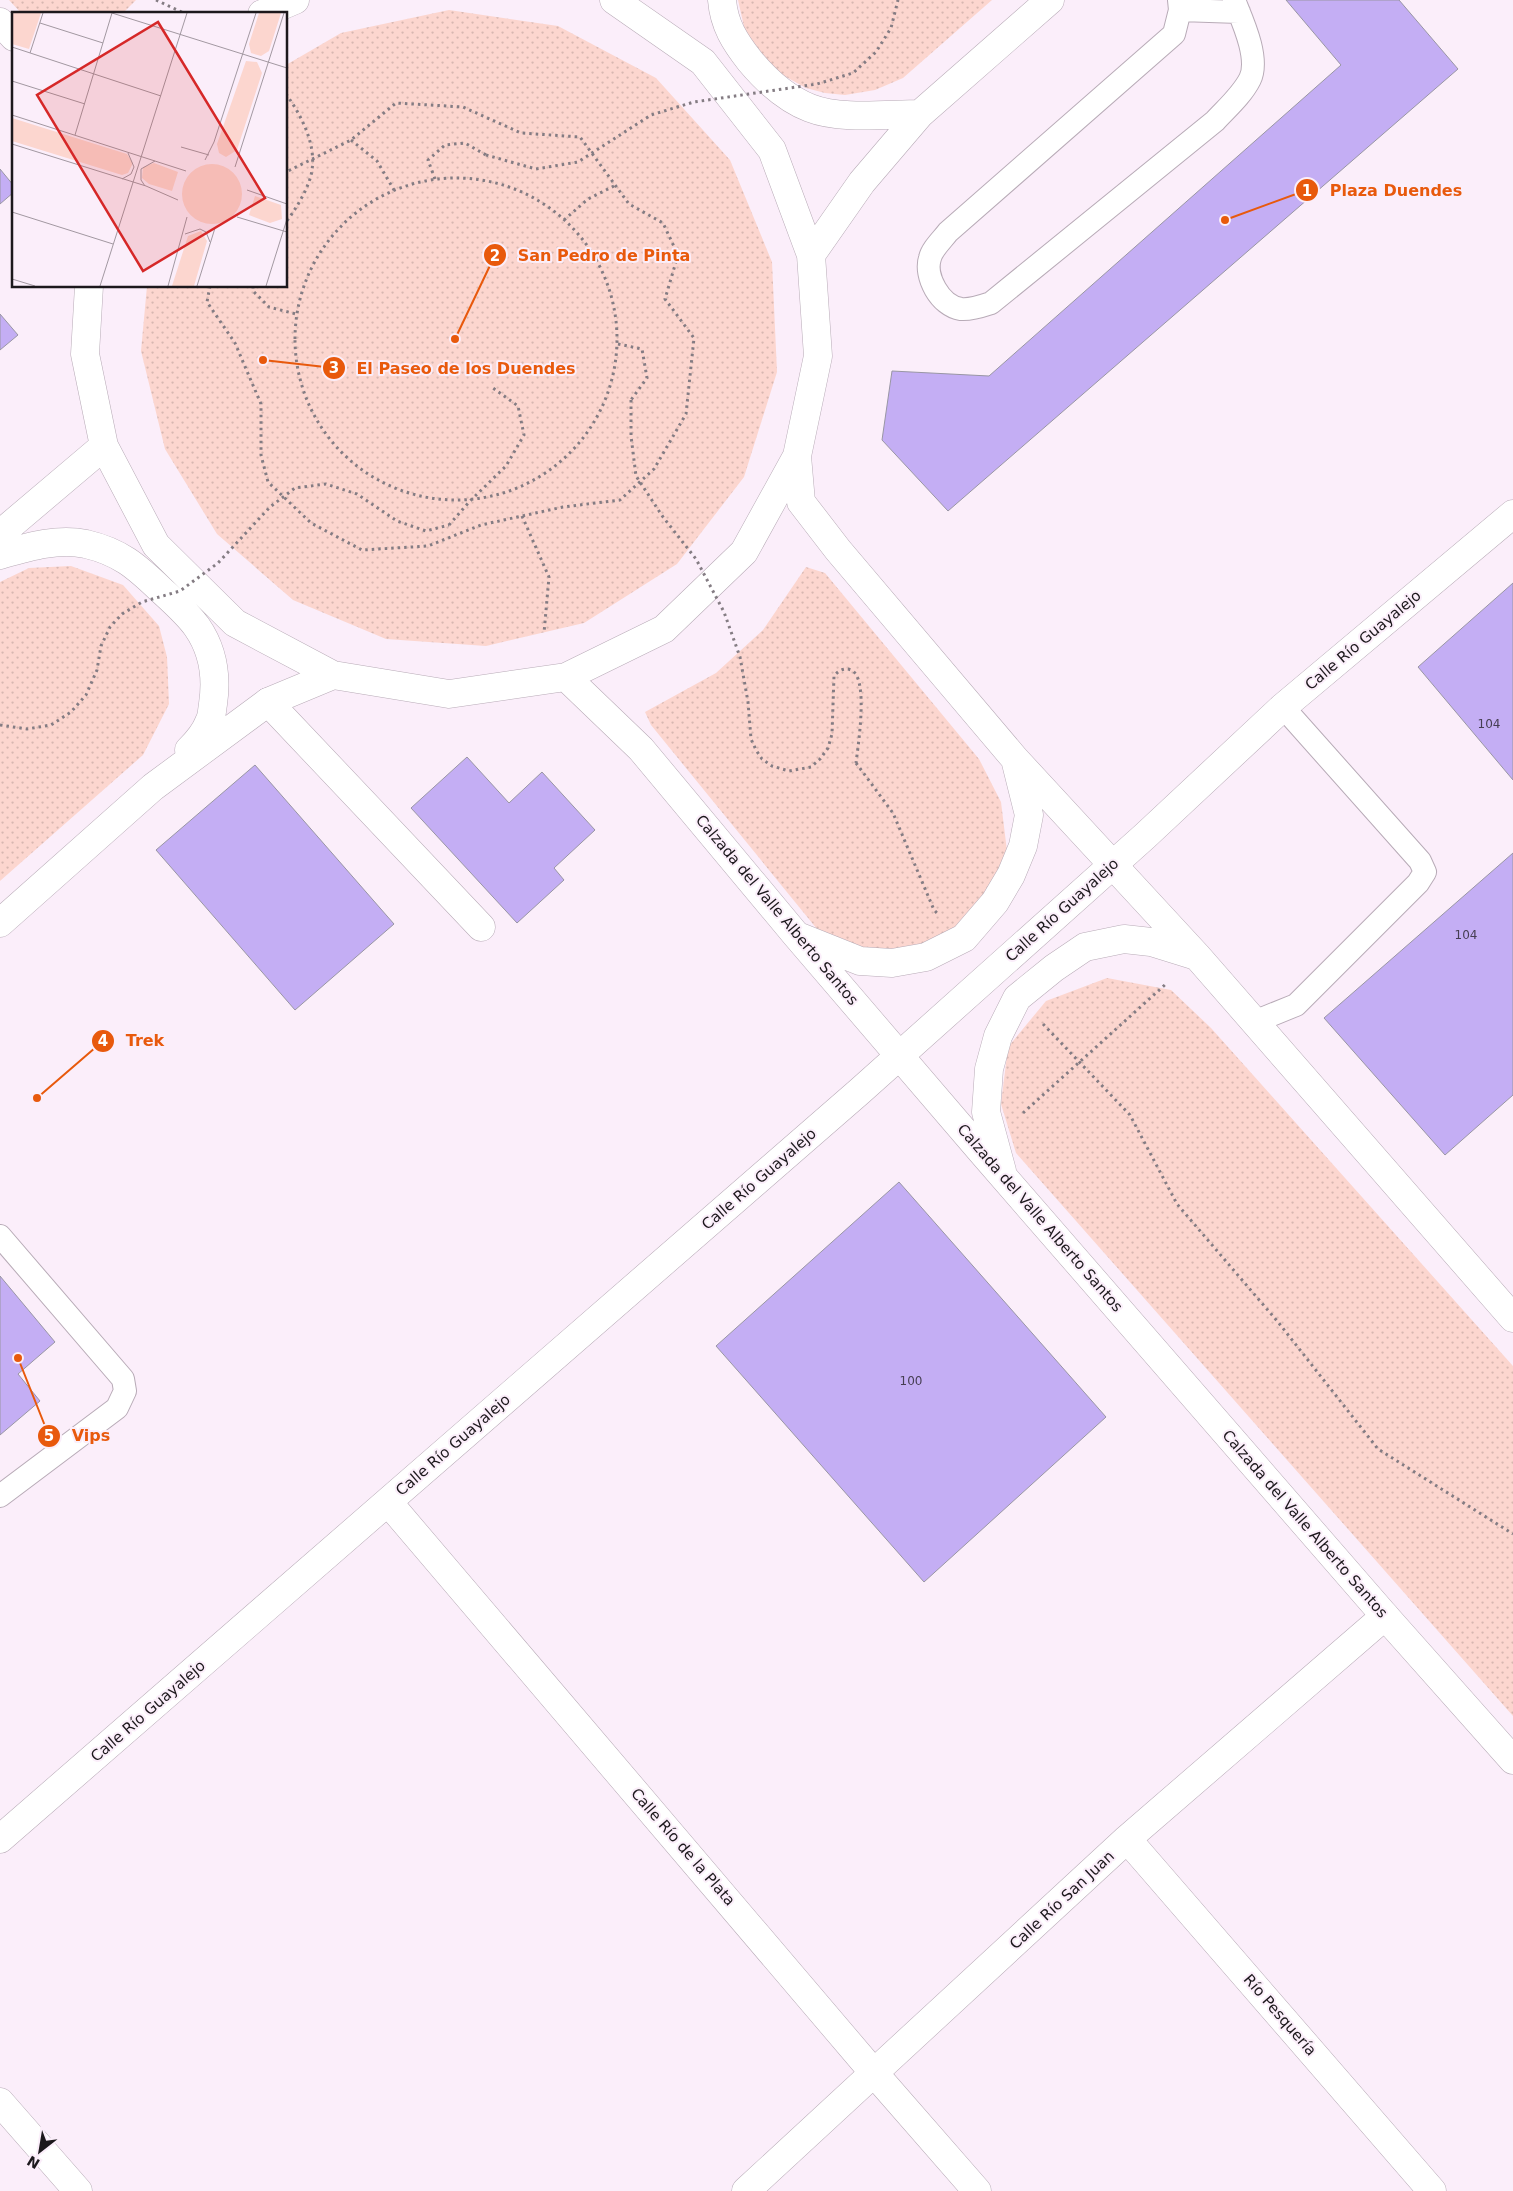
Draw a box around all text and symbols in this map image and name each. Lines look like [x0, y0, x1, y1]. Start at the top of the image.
inset map [12, 12, 288, 288]
callout: Plaza Duendes [1294, 175, 1472, 206]
text: Plaza Duendes [1330, 181, 1462, 200]
text: 1 [1302, 182, 1312, 200]
callout: San Pedro de Pinta [482, 240, 700, 271]
text: San Pedro de Pinta [518, 246, 690, 265]
text: 2 [490, 247, 500, 265]
callout: El Paseo de los Duendes [322, 353, 586, 384]
text: 3 [329, 359, 339, 377]
text: El Paseo de los Duendes [356, 359, 576, 378]
street label: Calle Río Guayalejo [1301, 586, 1425, 694]
house number: 104 [1478, 717, 1500, 731]
street label: Calzada del Valle Alberto Santos [692, 811, 862, 1009]
street label: Calle Río Guayalejo [1002, 855, 1122, 965]
house number: 104 [1455, 928, 1477, 942]
callout: Trek [91, 1025, 174, 1056]
text: Trek [126, 1031, 165, 1050]
text: 4 [98, 1032, 108, 1050]
street label: Calzada del Valle Alberto Santos [954, 1120, 1127, 1316]
street label: Calle Río Guayalejo [698, 1124, 820, 1234]
house number: 100 [900, 1374, 922, 1388]
street label: Calle Río Guayalejo [392, 1390, 514, 1500]
callout: Vips [37, 1420, 120, 1451]
text: Vips [72, 1426, 110, 1445]
street label: Calzada del Valle Alberto Santos [1219, 1426, 1392, 1622]
text: 5 [44, 1427, 54, 1445]
street label: Calle Río Guayalejo [87, 1656, 209, 1766]
street label: Calle Río de la Plata [627, 1785, 739, 1909]
street label: Calle Río San Juan [1006, 1847, 1118, 1953]
street label: Río Pesquería [1240, 1971, 1320, 2059]
north arrow [15, 2126, 65, 2176]
text: N [24, 2152, 42, 2172]

